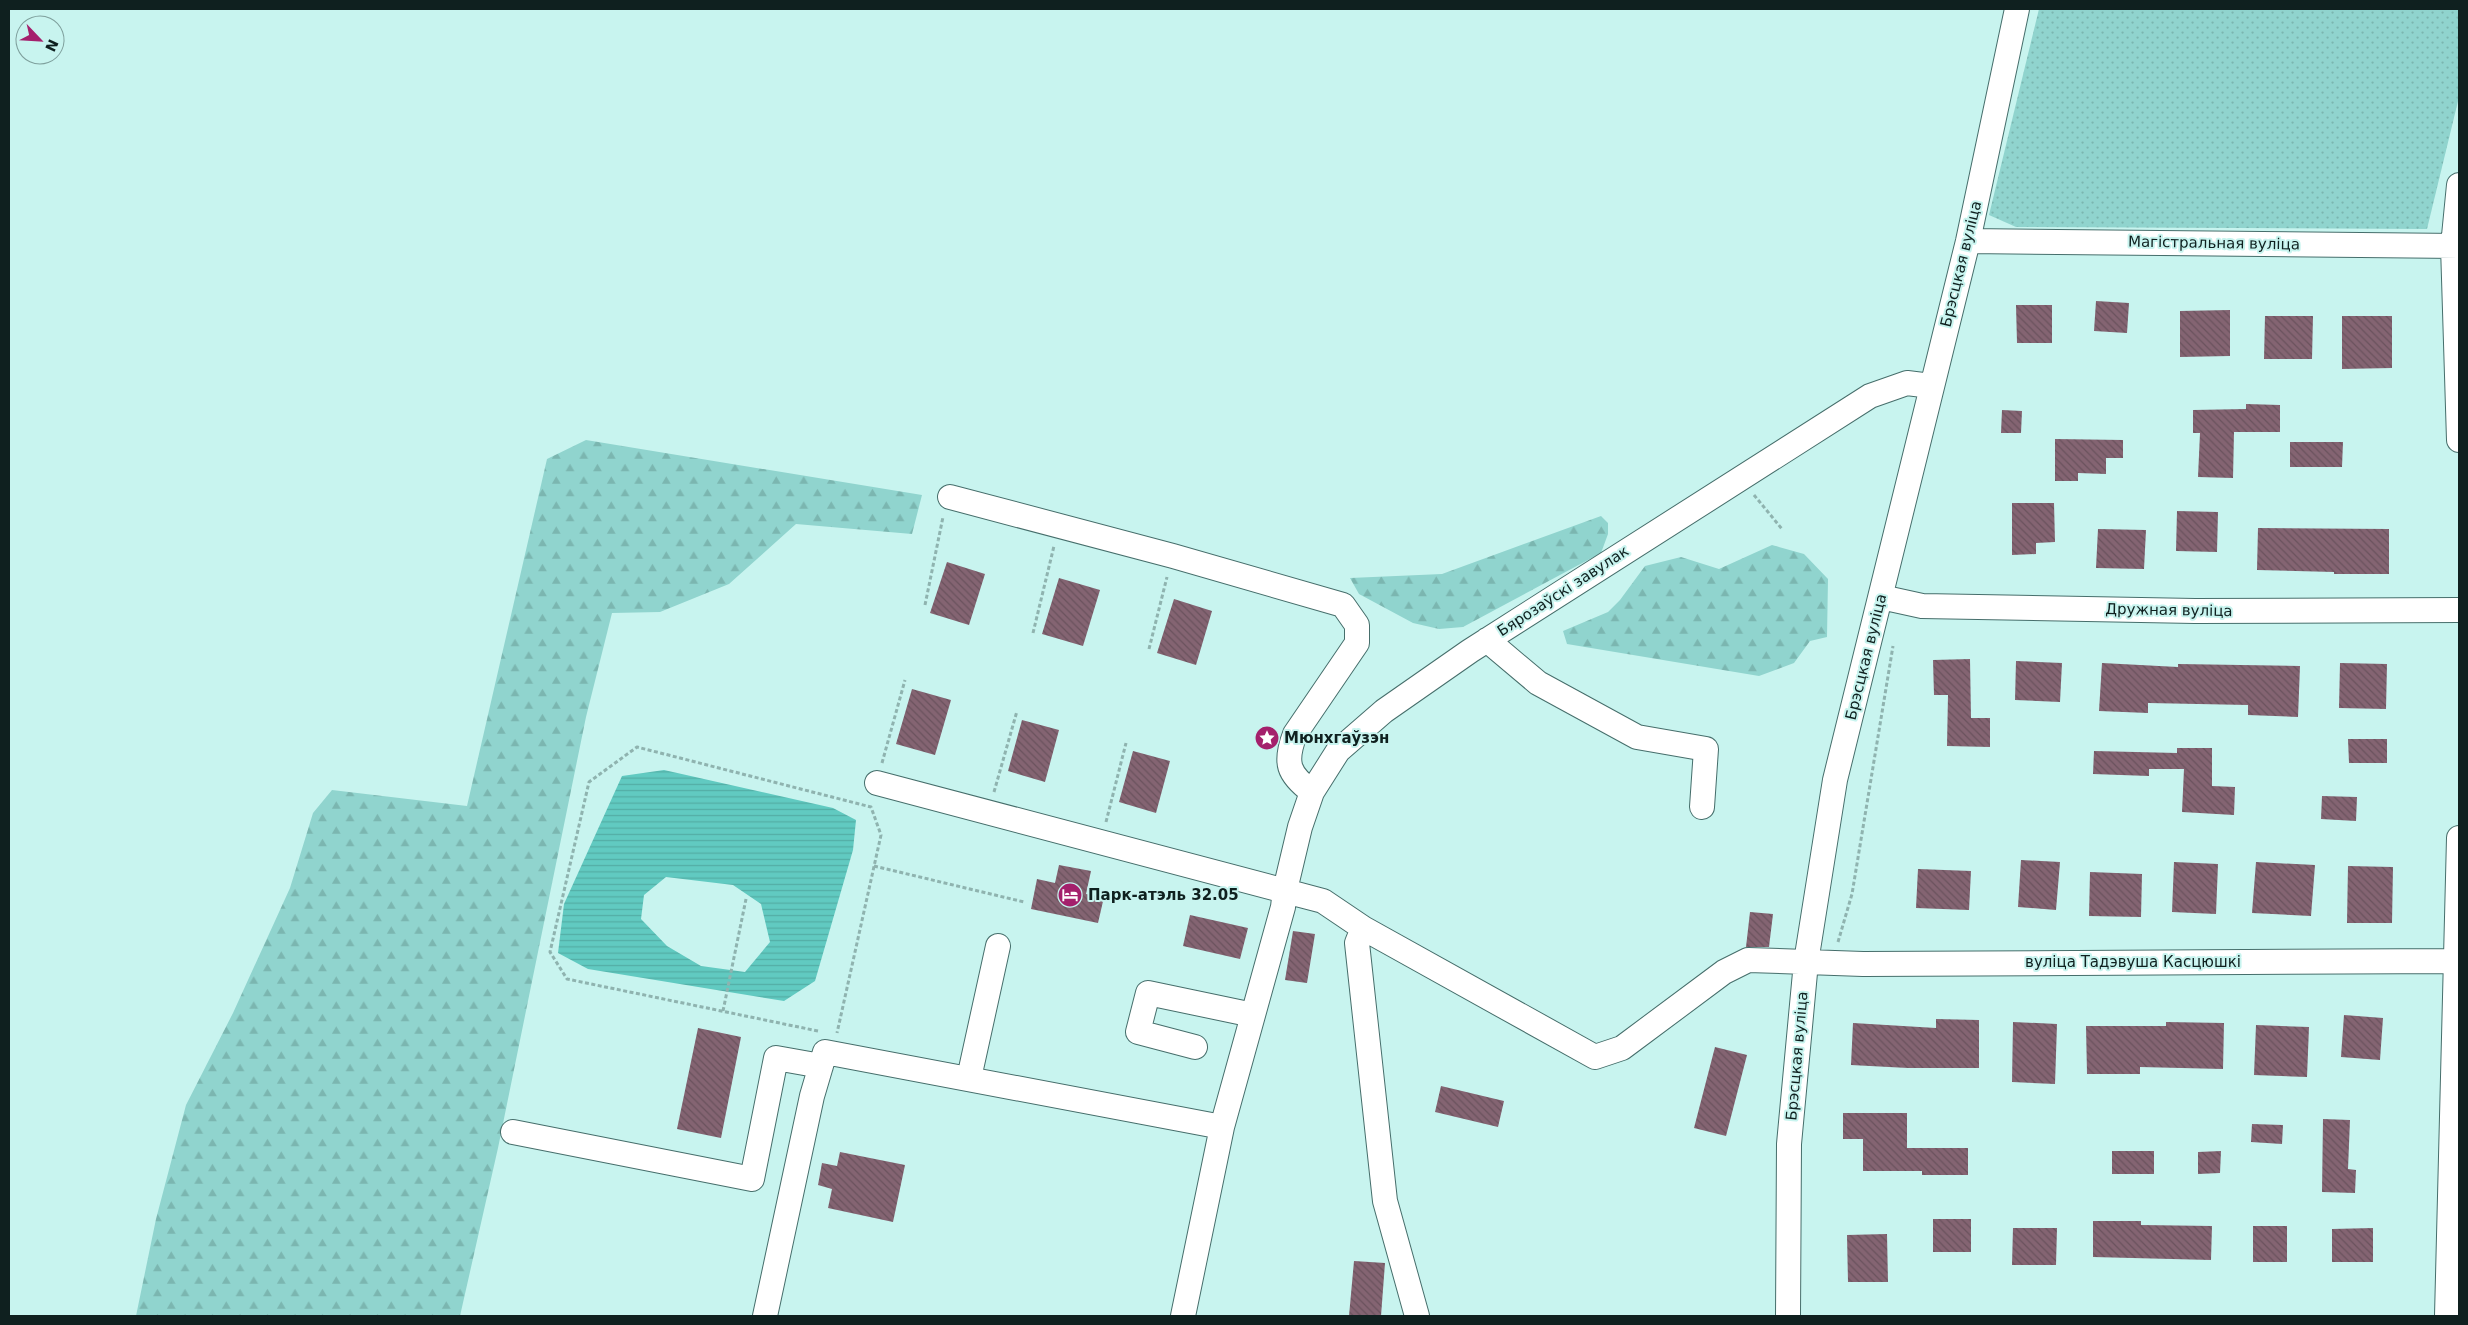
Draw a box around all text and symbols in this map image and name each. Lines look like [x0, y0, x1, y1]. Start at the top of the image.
north arrow [15, 15, 65, 65]
text: N [42, 37, 62, 54]
street label: Брэсцкая вуліца [1937, 199, 1985, 329]
street label: Магістральная вуліца [2128, 233, 2300, 253]
street label: Бярозаўскі завулак [1494, 542, 1632, 640]
street label: Брэсцкая вуліца [1842, 592, 1890, 722]
street label: Дружная вуліца [2105, 600, 2233, 620]
place icon: Мюнхгаўзэн [1254, 725, 1280, 751]
place label: Мюнхгаўзэн [1284, 729, 1389, 747]
hotel icon: Парк-атэль 32.05 [1057, 882, 1083, 908]
place label: Парк-атэль 32.05 [1088, 886, 1239, 904]
street label: вуліца Тадэвуша Касцюшкі [2025, 953, 2241, 971]
street label: Брэсцкая вуліца [1782, 991, 1812, 1121]

